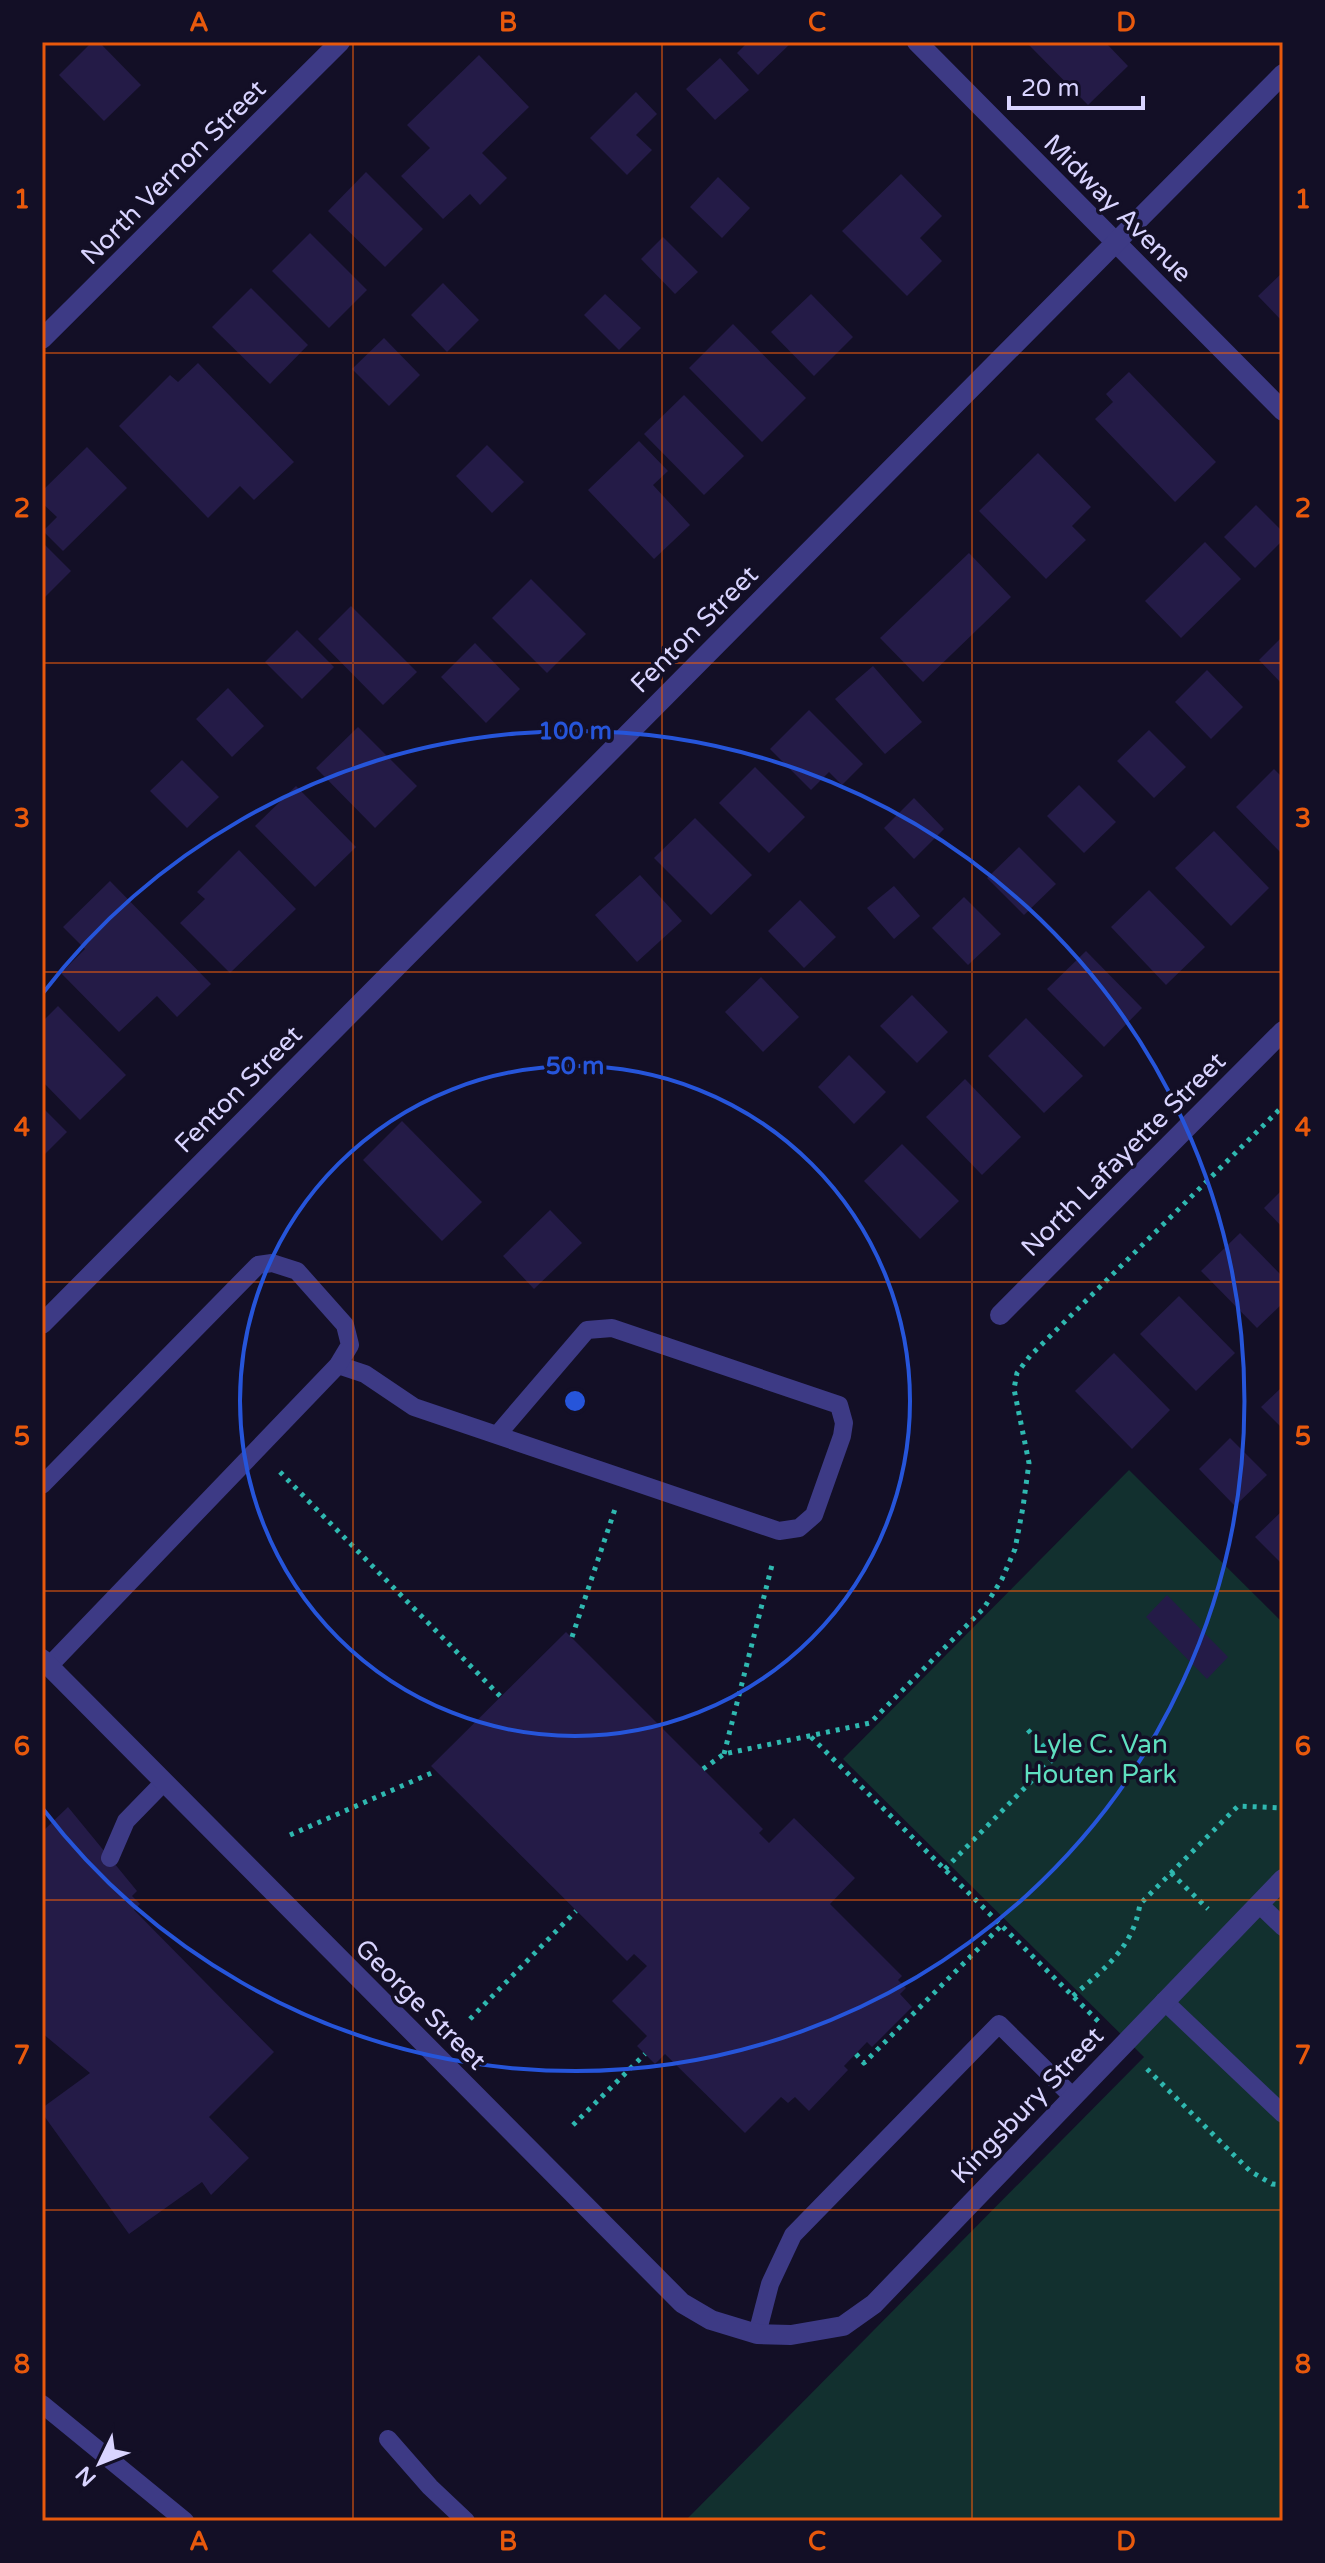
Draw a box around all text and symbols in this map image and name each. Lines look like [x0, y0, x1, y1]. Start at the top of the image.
text: A [189, 7, 209, 38]
text: B [499, 7, 517, 38]
text: C [808, 7, 826, 38]
text: D [1116, 7, 1136, 38]
scale bar [1009, 60, 1143, 110]
street label: North Vernon Street [74, 73, 272, 271]
text: 20 m [1021, 74, 1079, 103]
street label: Midway Avenue [1037, 128, 1198, 289]
text: 1 [14, 184, 30, 215]
text: 1 [1295, 184, 1311, 215]
text: 2 [14, 493, 30, 524]
text: 2 [1295, 493, 1311, 524]
street label: Fenton Street [624, 559, 765, 700]
text: 100 m [538, 717, 612, 746]
text: 3 [14, 803, 30, 834]
text: 3 [1295, 803, 1311, 834]
street label: Fenton Street [168, 1019, 309, 1160]
street label: North Lafayette Street [1015, 1046, 1232, 1263]
text: 50 m [546, 1052, 604, 1081]
text: 4 [14, 1112, 30, 1143]
text: 4 [1295, 1112, 1311, 1143]
centre of rings [561, 1387, 589, 1415]
text: 5 [14, 1421, 30, 1452]
text: 5 [1295, 1421, 1311, 1452]
park label: Lyle C. Van Houten Park [1023, 1729, 1177, 1790]
text: 6 [14, 1731, 30, 1762]
text: 6 [1295, 1731, 1311, 1762]
street label: George Street [349, 1933, 492, 2076]
street label: Kingsbury Street [945, 2020, 1110, 2190]
text: 7 [14, 2040, 30, 2071]
text: 7 [1295, 2040, 1311, 2071]
text: 8 [14, 2349, 30, 2380]
text: 8 [1295, 2349, 1311, 2380]
north arrow [60, 2423, 140, 2503]
text: N [71, 2461, 102, 2491]
text: A [189, 2526, 209, 2557]
text: B [499, 2526, 517, 2557]
text: C [808, 2526, 826, 2557]
text: D [1116, 2526, 1136, 2557]

